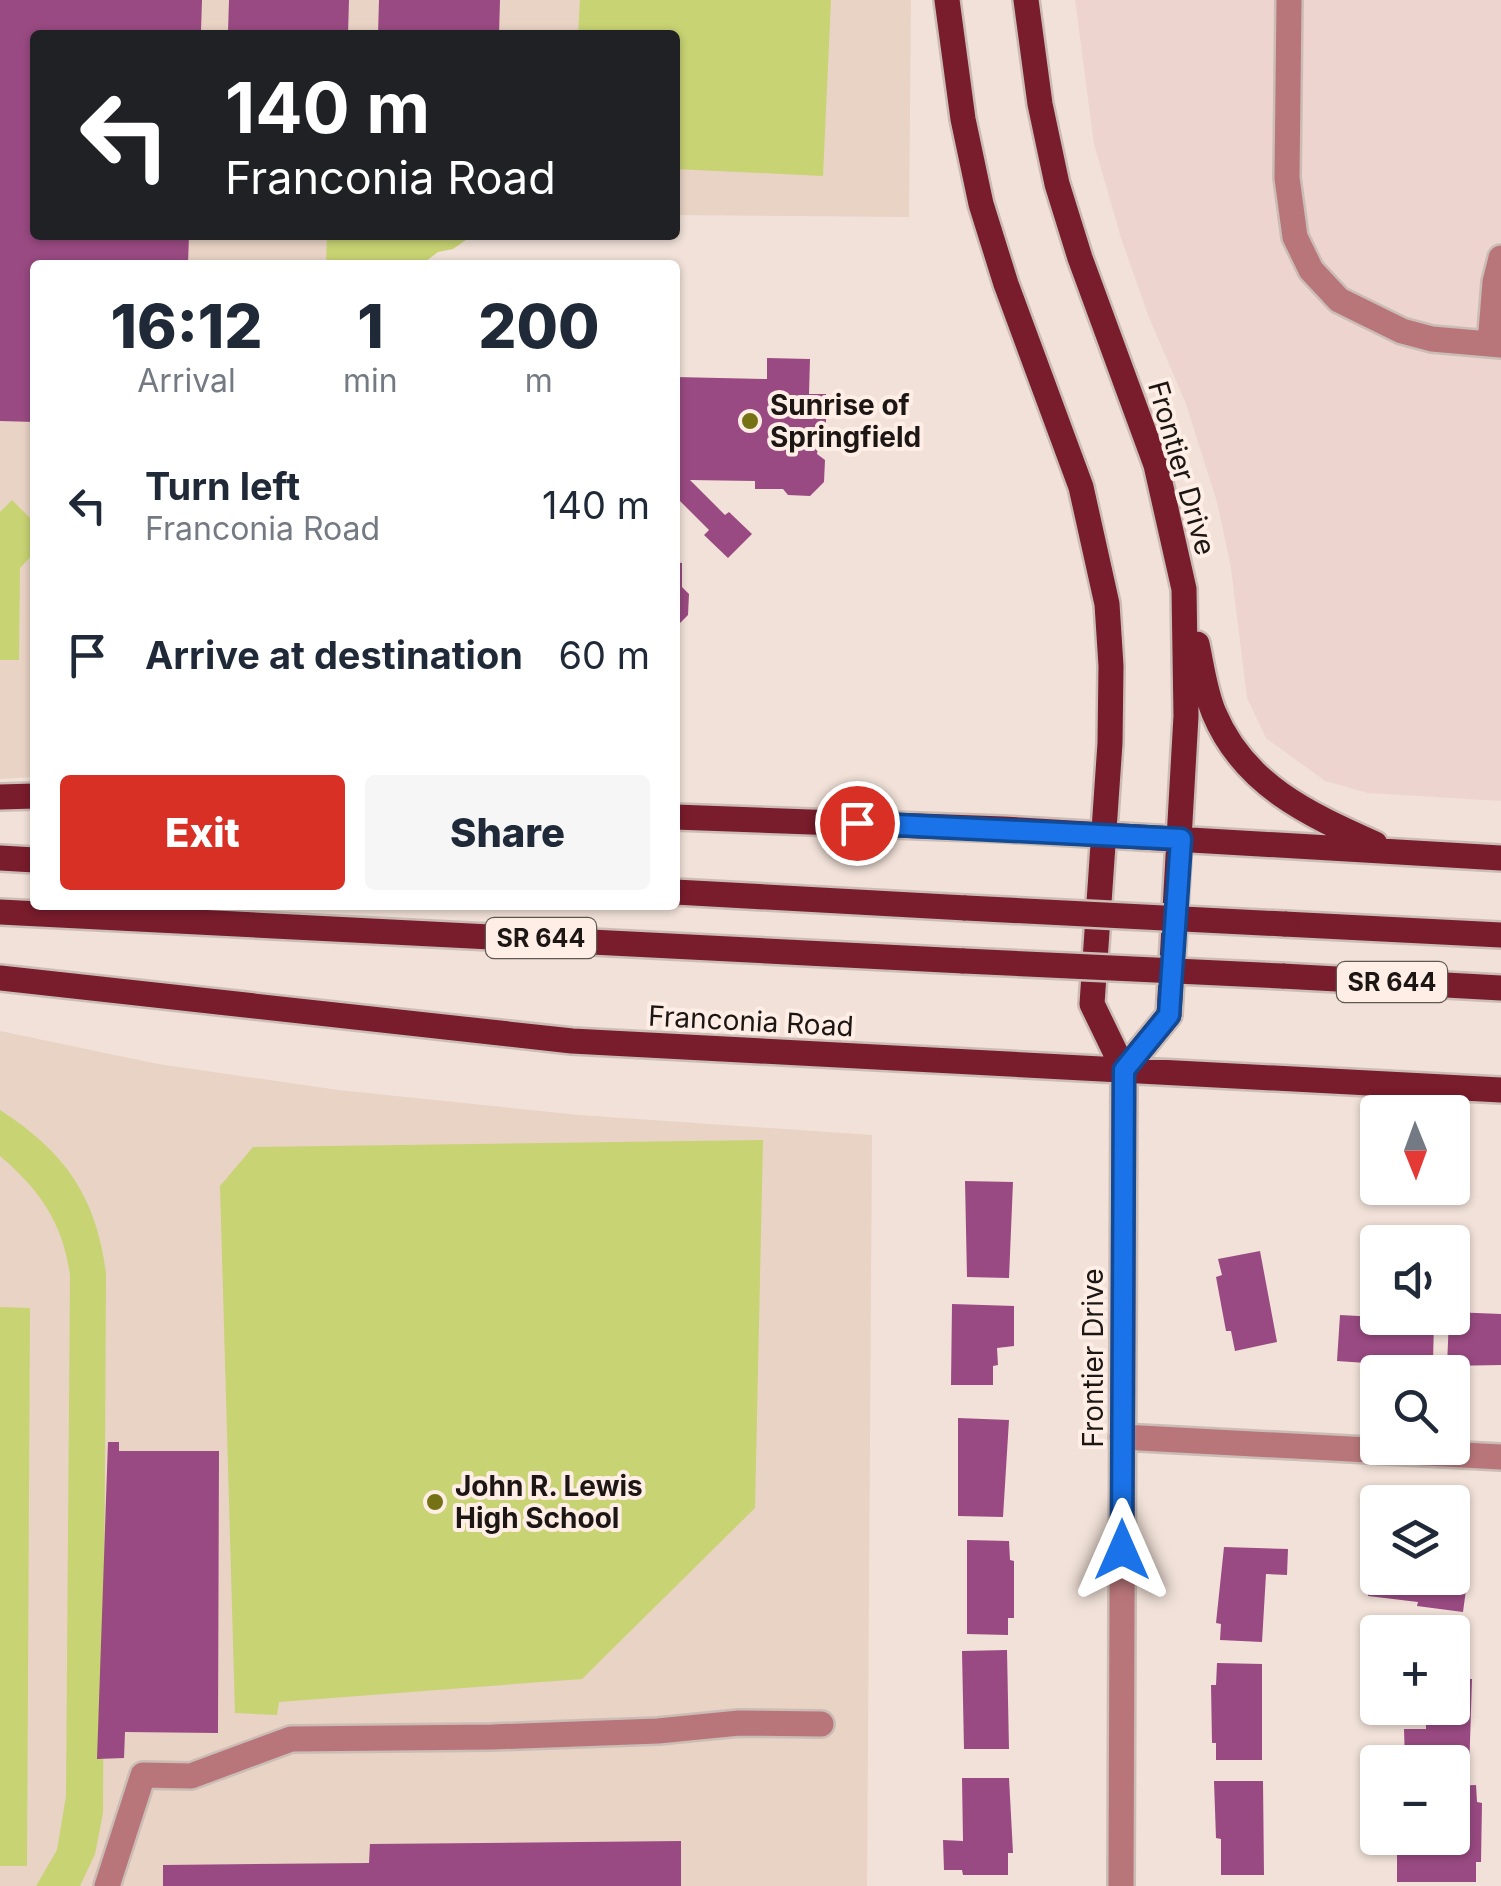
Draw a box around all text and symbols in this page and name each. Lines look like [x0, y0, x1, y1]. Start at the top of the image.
text: 140 m [225, 65, 430, 150]
icon: left [60, 70, 190, 200]
text: Franconia Road [225, 150, 556, 205]
text: 16:12 [110, 290, 263, 362]
text: 1 [357, 290, 384, 362]
text: 200 [478, 290, 599, 362]
text: Arrival [137, 361, 236, 400]
text: min [343, 361, 398, 400]
text: m [525, 361, 553, 400]
street label: Frontier Drive [1141, 377, 1223, 559]
place label: Sunrise of Springfield [770, 388, 921, 454]
marker: Sunrise of Springfield [739, 410, 761, 432]
text: Turn left [145, 463, 300, 509]
icon: left [60, 478, 115, 533]
text: 140 m [542, 482, 650, 528]
text: Franconia Road [145, 509, 380, 548]
icon: arrive [60, 628, 115, 683]
text: Arrive at destination [145, 632, 523, 678]
text: 60 m [558, 632, 650, 678]
button: Exit [60, 775, 345, 890]
button: Share [365, 775, 650, 890]
pin [815, 781, 900, 866]
icon: arrive [830, 796, 885, 851]
road number: SR 644 [486, 918, 596, 958]
road number: SR 644 [1337, 962, 1447, 1002]
street label: Franconia Road [647, 999, 855, 1043]
north arrow [1360, 1095, 1470, 1205]
map controls [1360, 1095, 1470, 1855]
button: sound [1360, 1225, 1470, 1335]
street label: Frontier Drive [1076, 1268, 1110, 1448]
button: search [1360, 1355, 1470, 1465]
place label: John R. Lewis High School [455, 1469, 643, 1535]
button: layers [1360, 1485, 1470, 1595]
marker: John R. Lewis High School [424, 1491, 446, 1513]
position arrow [1070, 1498, 1174, 1602]
button: + [1360, 1615, 1470, 1725]
button: − [1360, 1745, 1470, 1855]

